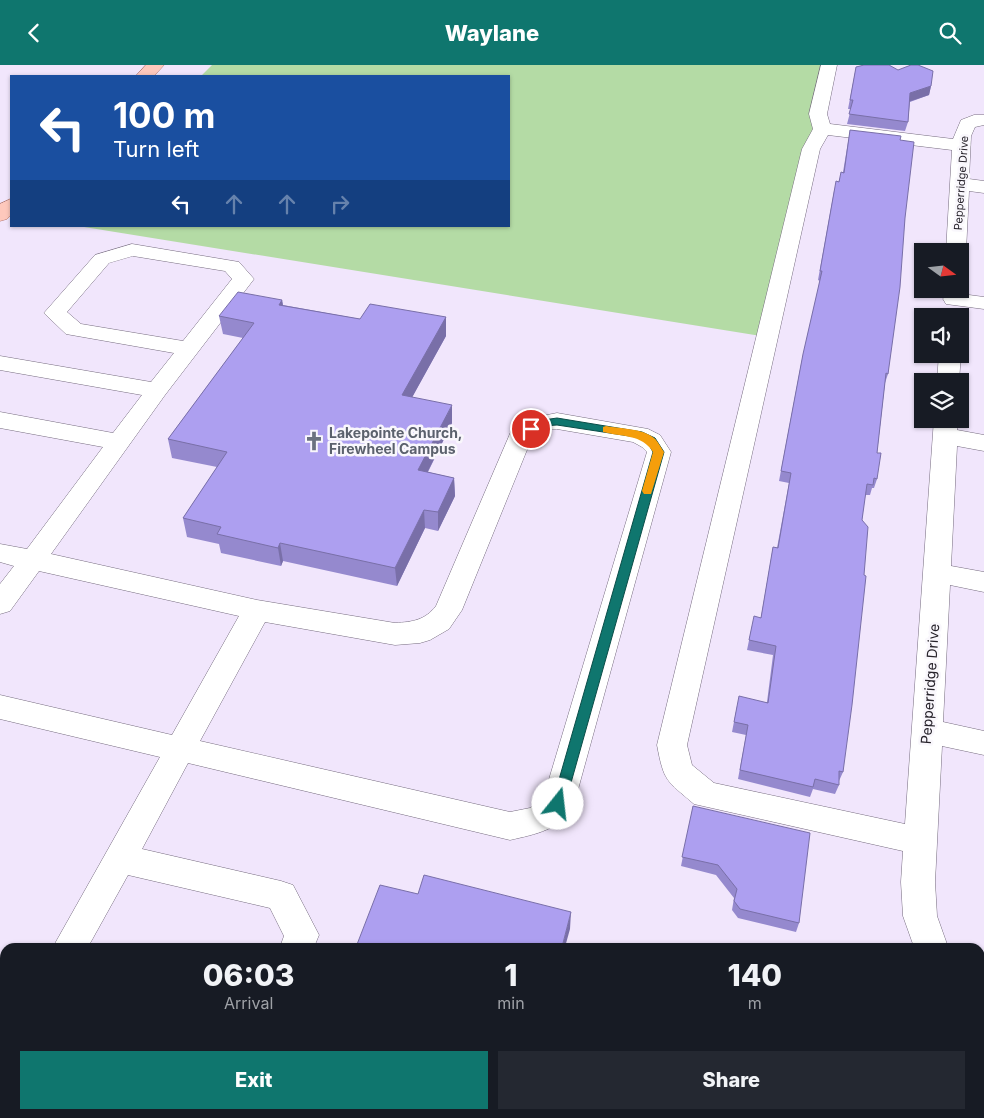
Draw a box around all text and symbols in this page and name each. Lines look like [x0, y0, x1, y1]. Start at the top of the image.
icon: back [20, 19, 48, 47]
icon: search [936, 19, 964, 47]
text: Waylane [445, 20, 539, 46]
text: 100 m [113, 94, 216, 136]
icon: left [30, 95, 95, 160]
street label: Pepperridge Drive [951, 135, 971, 231]
text: Turn left [113, 136, 199, 162]
icon: left [167, 190, 195, 218]
icon: ahead [220, 190, 248, 218]
icon: ahead [273, 190, 301, 218]
icon: right [326, 190, 354, 218]
north arrow [914, 243, 969, 297]
map controls [914, 243, 969, 428]
button: sound [914, 308, 969, 363]
button: layers [914, 373, 969, 428]
pin [510, 408, 552, 450]
icon: arrive [517, 415, 545, 443]
place label: Lakepointe Church, Firewheel Campus [329, 424, 463, 457]
church icon: Lakepointe Church, Firewheel Campus [303, 430, 325, 452]
street label: Pepperridge Drive [917, 623, 942, 745]
position arrow [531, 777, 583, 829]
text: 06:03 [203, 957, 294, 993]
text: 1 [504, 957, 518, 993]
text: 140 [727, 957, 782, 993]
text: Arrival [224, 993, 273, 1013]
text: min [497, 993, 525, 1013]
text: m [748, 993, 762, 1013]
button: Exit [20, 1051, 488, 1109]
button: Share [498, 1051, 965, 1109]

